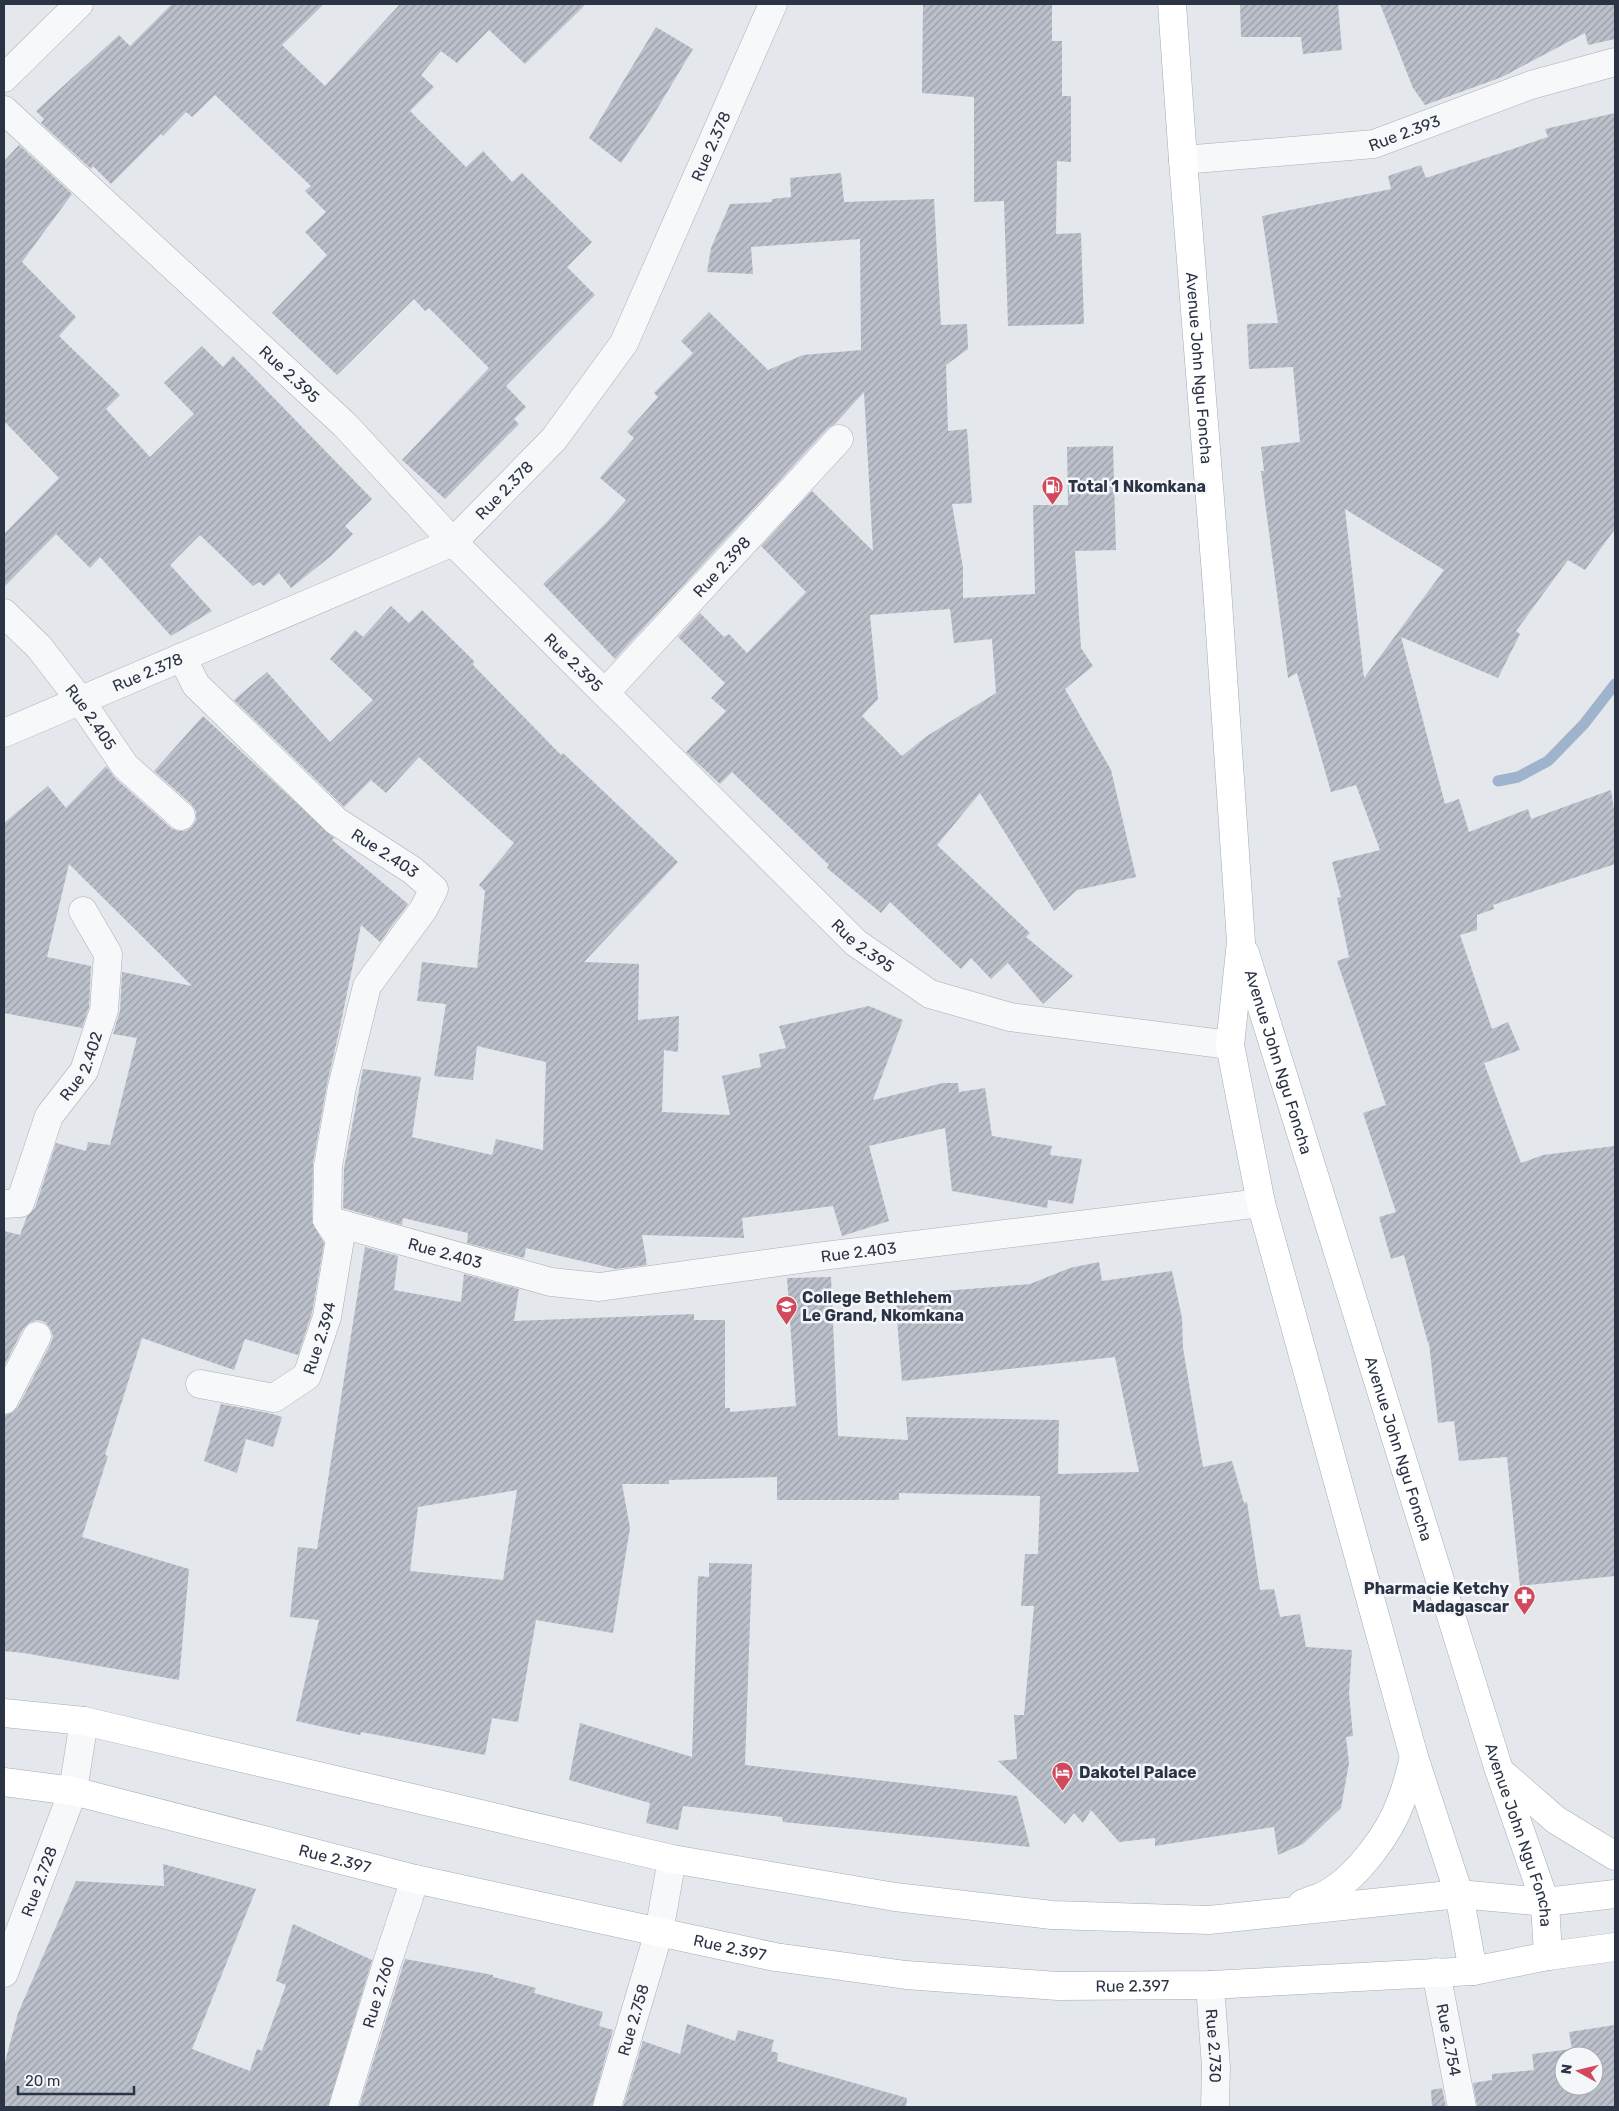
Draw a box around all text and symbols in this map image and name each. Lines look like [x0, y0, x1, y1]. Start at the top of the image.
street label: Rue 2.378 [687, 108, 735, 184]
street label: Rue 2.393 [1366, 111, 1443, 155]
street label: Avenue John Ngu Foncha [1182, 271, 1216, 465]
street label: Rue 2.395 [255, 342, 323, 407]
street label: Rue 2.378 [472, 457, 537, 523]
fuel station icon: Total 1 Nkomkana [1040, 474, 1064, 505]
place label: Total 1 Nkomkana [1068, 477, 1206, 496]
street label: Rue 2.398 [689, 533, 755, 601]
street label: Rue 2.395 [540, 629, 607, 696]
street label: Rue 2.378 [110, 649, 186, 696]
street label: Rue 2.405 [61, 680, 120, 754]
street label: Rue 2.403 [348, 825, 422, 882]
street label: Rue 2.395 [827, 915, 898, 977]
street label: Avenue John Ngu Foncha [1241, 967, 1316, 1157]
street label: Rue 2.402 [56, 1029, 106, 1104]
street label: Rue 2.403 [406, 1234, 484, 1272]
street label: Rue 2.403 [820, 1238, 897, 1266]
place label: College Bethlehem Le Grand, Nkomkana [802, 1288, 964, 1325]
school or university icon: College Bethlehem Le Grand, Nkomkana [774, 1294, 798, 1325]
street label: Rue 2.394 [299, 1300, 339, 1377]
street label: Avenue John Ngu Foncha [1361, 1354, 1436, 1543]
place label: Pharmacie Ketchy Madagascar [1364, 1579, 1510, 1616]
pharmacy icon: Pharmacie Ketchy Madagascar [1513, 1585, 1537, 1616]
street label: Avenue John Ngu Foncha [1481, 1741, 1555, 1927]
hotel icon: Dakotel Palace [1051, 1760, 1075, 1791]
place label: Dakotel Palace [1079, 1763, 1197, 1782]
street label: Rue 2.397 [297, 1840, 373, 1877]
street label: Rue 2.728 [17, 1844, 61, 1919]
street label: Rue 2.397 [692, 1931, 768, 1965]
street label: Rue 2.760 [359, 1954, 398, 2030]
street label: Rue 2.397 [1095, 1976, 1169, 1996]
street label: Rue 2.758 [614, 1982, 653, 2058]
street label: Rue 2.754 [1432, 2002, 1465, 2078]
street label: Rue 2.730 [1202, 2008, 1225, 2083]
north arrow [1554, 2046, 1604, 2096]
text: N [1558, 2063, 1576, 2075]
scale bar [18, 2064, 134, 2096]
text: 20 m [25, 2072, 60, 2090]

